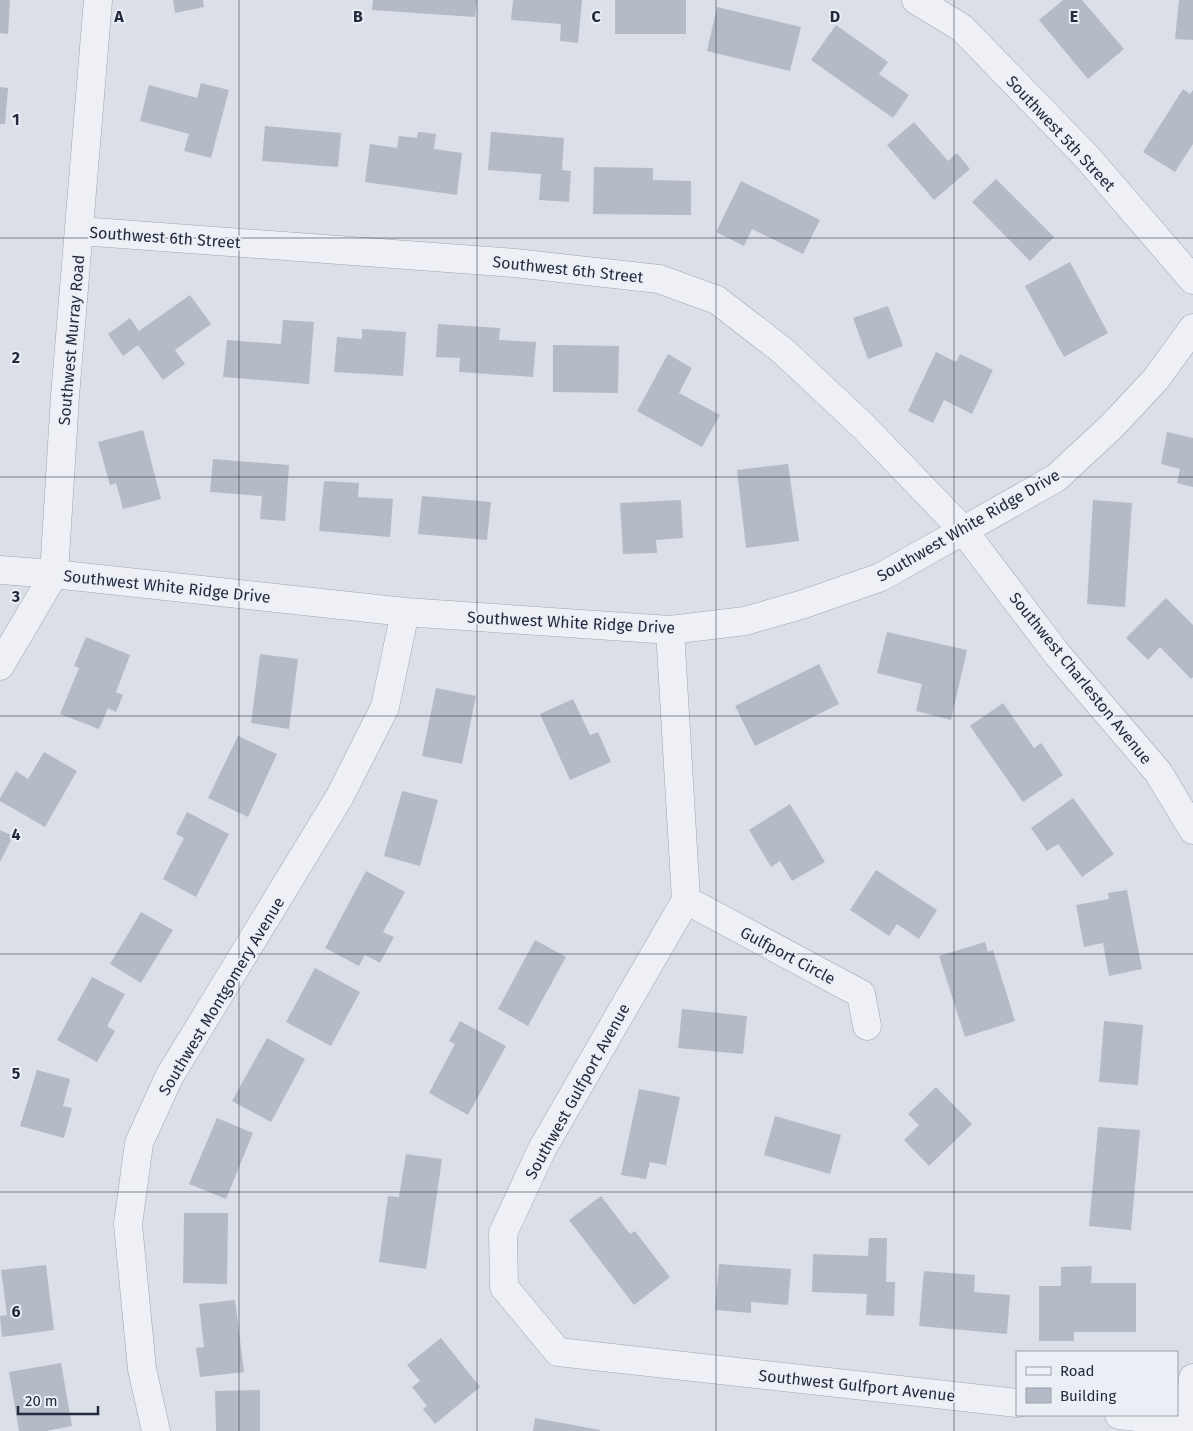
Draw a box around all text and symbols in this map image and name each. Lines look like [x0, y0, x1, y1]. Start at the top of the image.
text: A [113, 7, 124, 26]
text: B [353, 7, 363, 26]
text: C [591, 7, 601, 26]
text: D [830, 7, 840, 26]
text: E [1070, 7, 1078, 26]
street label: Southwest 5th Street [1002, 72, 1119, 195]
text: 1 [12, 110, 20, 129]
street label: Southwest 6th Street [89, 223, 241, 252]
street label: Southwest 6th Street [492, 252, 645, 287]
street label: Southwest Murray Road [55, 254, 88, 426]
text: 2 [12, 348, 20, 367]
street label: Southwest White Ridge Drive [873, 465, 1063, 586]
street label: Southwest White Ridge Drive [62, 566, 271, 607]
text: 3 [11, 587, 20, 606]
street label: Southwest Charleston Avenue [1005, 589, 1156, 768]
street label: Southwest White Ridge Drive [467, 608, 675, 637]
text: 4 [11, 825, 21, 844]
street label: Southwest Montgomery Avenue [155, 894, 288, 1099]
street label: Gulfport Circle [737, 922, 838, 988]
street label: Southwest Gulfport Avenue [521, 1000, 634, 1182]
text: 5 [12, 1064, 21, 1083]
text: 6 [11, 1302, 21, 1321]
legend [1016, 1351, 1178, 1416]
text: Road [1060, 1362, 1095, 1380]
street label: Southwest Gulfport Avenue [758, 1366, 956, 1405]
scale bar [18, 1384, 98, 1416]
text: Building [1060, 1387, 1116, 1405]
text: 20 m [25, 1392, 58, 1410]

